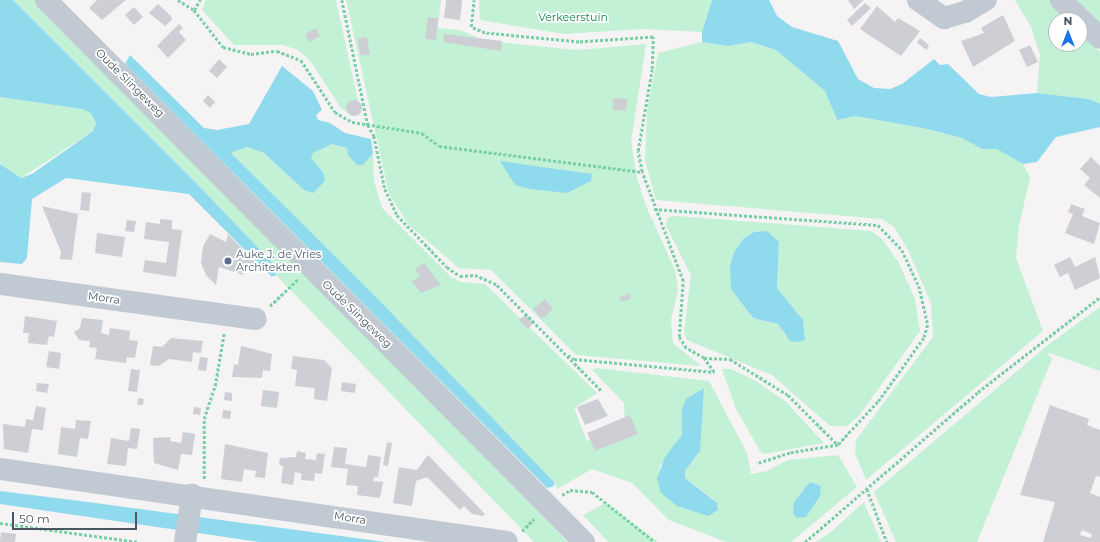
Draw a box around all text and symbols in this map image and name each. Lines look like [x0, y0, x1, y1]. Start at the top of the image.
park label: Verkeerstuin [538, 10, 608, 24]
north arrow [1048, 12, 1088, 52]
text: N [1064, 14, 1072, 28]
street label: Oude Slingeweg [93, 46, 167, 120]
place label: Auke J. de Vries Architekten [236, 248, 321, 274]
marker: Auke J. de Vries Architekten [223, 256, 233, 266]
street label: Oude Slingeweg [320, 277, 394, 351]
street label: Morra [87, 289, 121, 307]
scale bar [14, 504, 139, 530]
street label: Morra [333, 509, 367, 527]
text: 50 m [19, 511, 50, 526]

